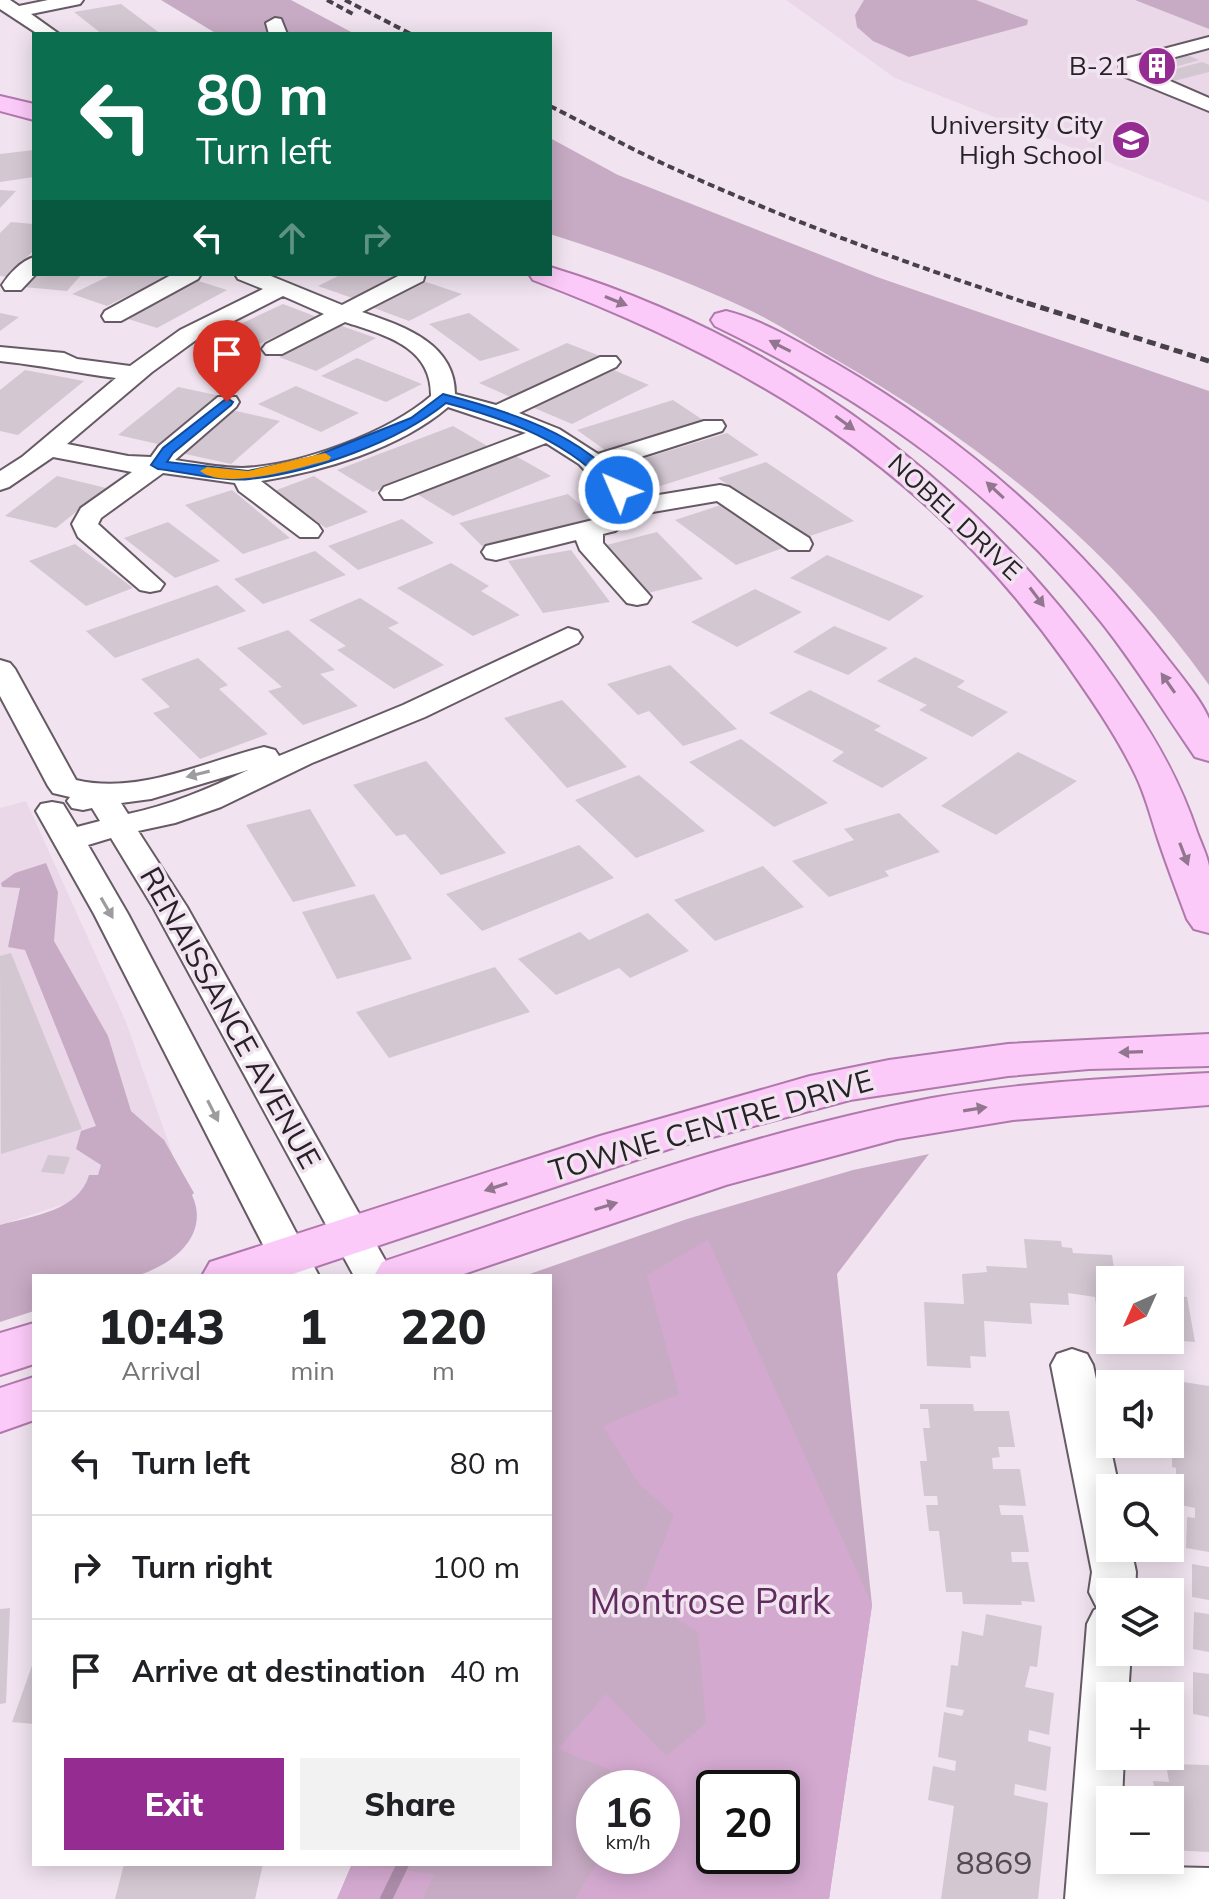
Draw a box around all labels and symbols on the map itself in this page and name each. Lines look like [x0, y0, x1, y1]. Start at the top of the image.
building icon: B-21 [1136, 45, 1178, 87]
place label: B-21 [1069, 49, 1129, 82]
place label: University City High School [930, 108, 1103, 171]
school or university icon: University City High School [1110, 119, 1152, 161]
one-way arrow [604, 295, 628, 308]
pin [193, 320, 261, 402]
one-way arrow [768, 339, 791, 353]
one-way arrow [835, 415, 855, 431]
street label: NOBEL DRIVE [882, 446, 1029, 587]
position arrow [577, 448, 661, 532]
one-way arrow [986, 481, 1005, 499]
one-way arrow [1028, 587, 1044, 608]
one-way arrow [1161, 673, 1176, 694]
one-way arrow [185, 768, 210, 780]
one-way arrow [1179, 842, 1191, 866]
street label: RENAISSANCE AVENUE [132, 860, 330, 1175]
one-way arrow [100, 897, 114, 919]
one-way arrow [1118, 1046, 1143, 1059]
street label: TOWNE CENTRE DRIVE [544, 1061, 877, 1189]
one-way arrow [206, 1099, 219, 1122]
one-way arrow [962, 1103, 987, 1115]
one-way arrow [484, 1182, 508, 1194]
one-way arrow [595, 1199, 619, 1212]
north arrow [1096, 1266, 1184, 1354]
park label: Montrose Park [589, 1578, 831, 1623]
speed limit sign: 20 [696, 1770, 800, 1874]
house number: 8869 [956, 1842, 1032, 1882]

